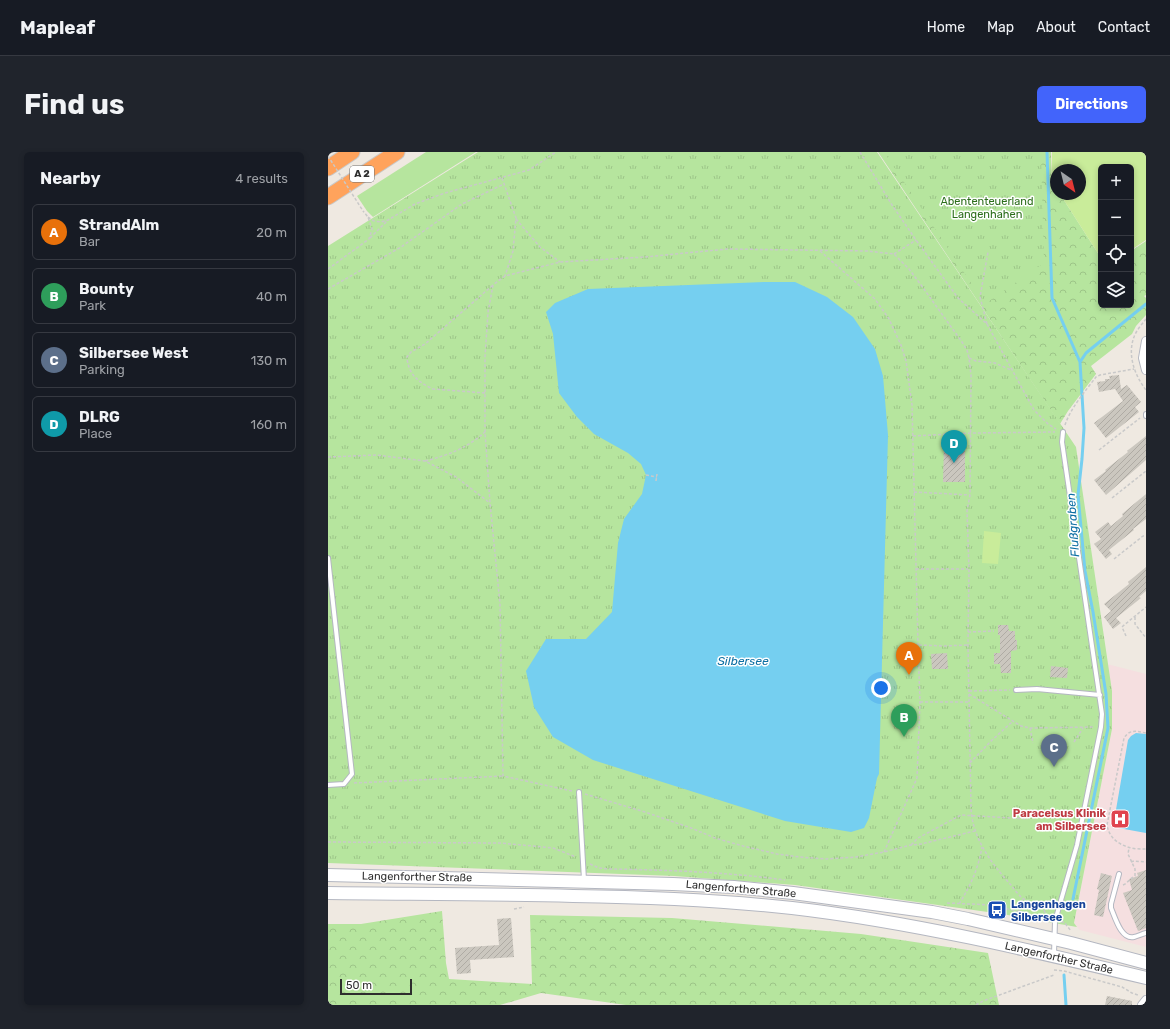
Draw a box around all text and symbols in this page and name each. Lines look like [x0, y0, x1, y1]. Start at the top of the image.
text: Mapleaf [20, 16, 95, 39]
text: Home [927, 19, 965, 36]
text: Map [987, 19, 1014, 36]
text: About [1036, 19, 1076, 36]
text: Contact [1098, 19, 1150, 36]
button: Directions [1037, 86, 1146, 123]
text: Find us [24, 88, 124, 121]
north arrow [1050, 164, 1086, 200]
map controls [1098, 164, 1134, 308]
button: + [1098, 164, 1134, 200]
road number: A 2 [350, 166, 374, 182]
text: Nearby [40, 168, 101, 188]
text: 4 results [235, 171, 288, 186]
park label: Abententeuerland Langenhahen [940, 195, 1034, 221]
button: − [1098, 200, 1134, 236]
text: StrandAlm [79, 216, 159, 234]
text: A [49, 225, 59, 240]
text: 20 m [256, 225, 287, 240]
text: Bar [79, 234, 100, 249]
button: locate [1098, 236, 1134, 272]
button: layers [1098, 272, 1134, 308]
text: Bounty [79, 280, 134, 298]
text: B [49, 289, 59, 304]
text: 40 m [256, 289, 287, 304]
text: Park [79, 298, 106, 313]
text: Silbersee West [79, 344, 188, 362]
text: C [49, 353, 59, 368]
text: 130 m [251, 353, 287, 368]
text: Parking [79, 362, 125, 377]
text: DLRG [79, 408, 120, 426]
text: D [49, 417, 59, 432]
text: 160 m [251, 417, 287, 432]
text: Place [79, 426, 112, 441]
pin: D [941, 430, 967, 463]
water label: Flußgraben [1064, 493, 1082, 557]
pin: A [896, 642, 922, 675]
water label: Silbersee [717, 654, 769, 668]
your location [871, 678, 891, 698]
pin: B [891, 704, 917, 737]
pin: C [1041, 734, 1067, 767]
place label: Paracelsus Klinik am Silbersee [1013, 807, 1107, 833]
hospital icon: Paracelsus Klinik am Silbersee [1109, 808, 1131, 830]
street label: Langenforther Straße [362, 870, 472, 884]
street label: Langenforther Straße [685, 878, 797, 900]
place label: Langenhagen Silbersee [1011, 898, 1086, 924]
bus stop icon: Langenhagen Silbersee [986, 899, 1008, 921]
street label: Langenforther Straße [1004, 939, 1114, 977]
scale bar [340, 977, 412, 996]
text: 50 m [346, 979, 372, 992]

